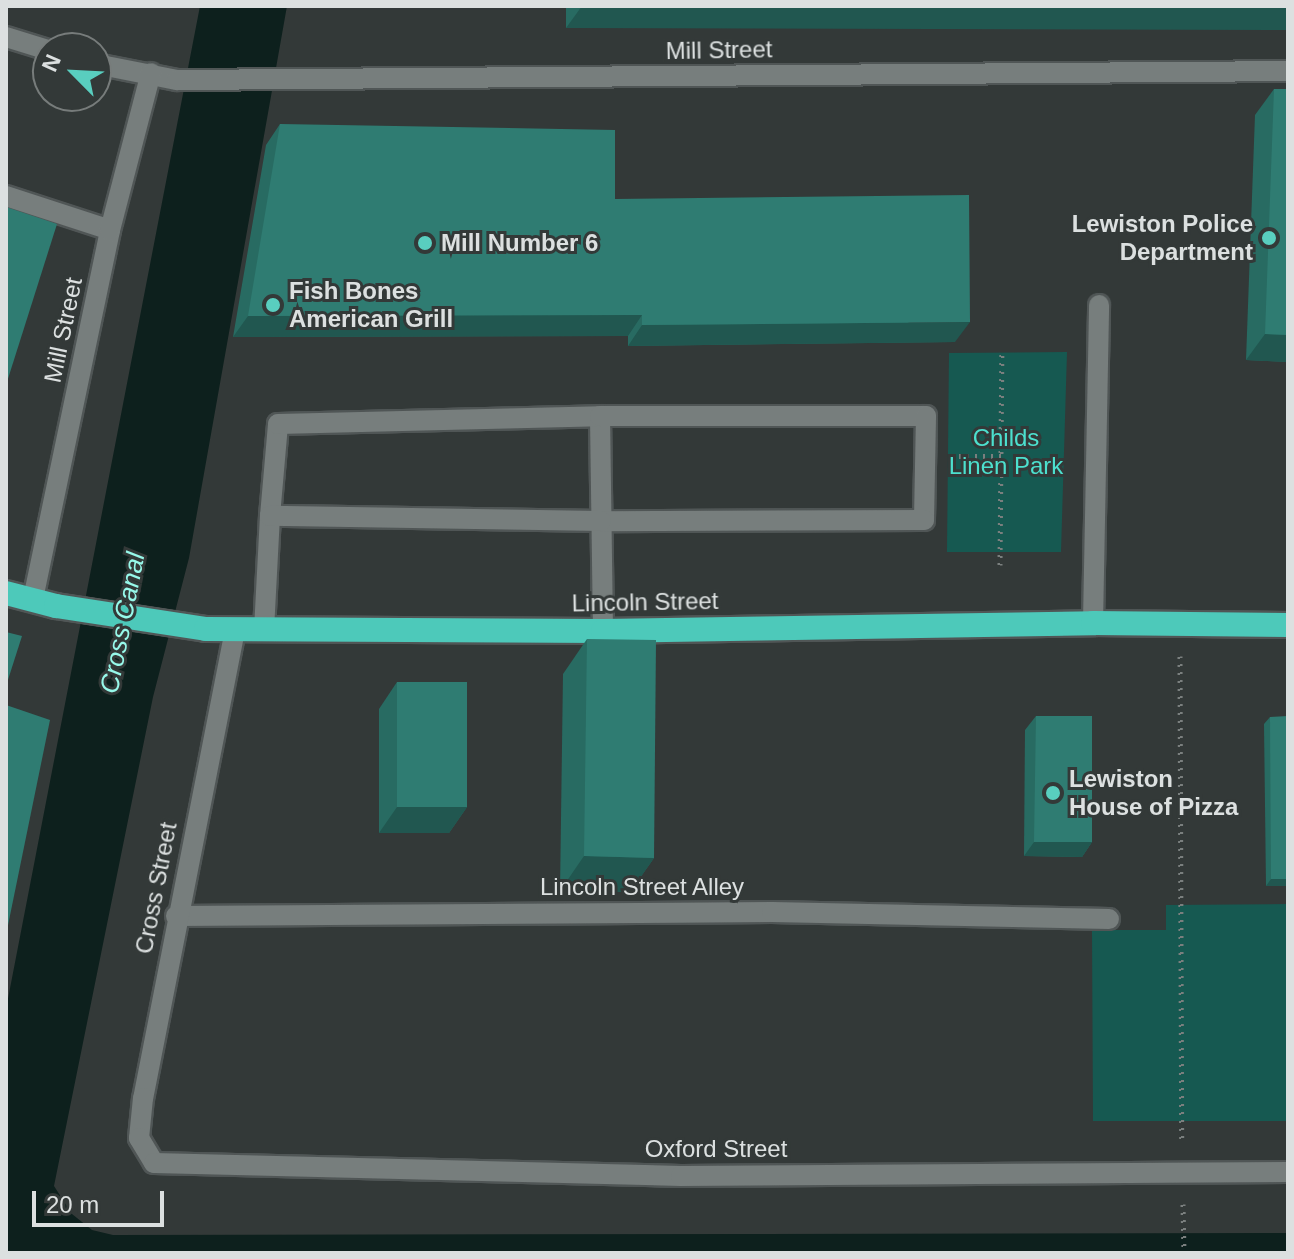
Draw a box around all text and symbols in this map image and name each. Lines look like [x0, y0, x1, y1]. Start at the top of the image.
north arrow [32, 32, 112, 112]
street label: Mill Street [665, 35, 773, 65]
text: N [37, 51, 66, 75]
place label: Lewiston Police Department [1072, 210, 1253, 266]
place label: Mill Number 6 [441, 229, 598, 257]
marker: Lewiston Police Department [1260, 229, 1278, 247]
marker: Mill Number 6 [416, 234, 434, 252]
street label: Mill Street [38, 275, 88, 385]
place label: Fish Bones American Grill [289, 277, 453, 333]
marker: Fish Bones American Grill [264, 296, 282, 314]
park label: Childs Linen Park [949, 424, 1063, 480]
water label: Cross Canal [94, 550, 152, 696]
street label: Lincoln Street [571, 586, 719, 618]
place label: Lewiston House of Pizza [1069, 765, 1238, 821]
marker: Lewiston House of Pizza [1044, 784, 1062, 802]
street label: Cross Street [129, 820, 183, 956]
street label: Lincoln Street Alley [539, 873, 745, 901]
street label: Oxford Street [645, 1135, 787, 1163]
scale bar [36, 1175, 168, 1225]
text: 20 m [46, 1191, 99, 1218]

